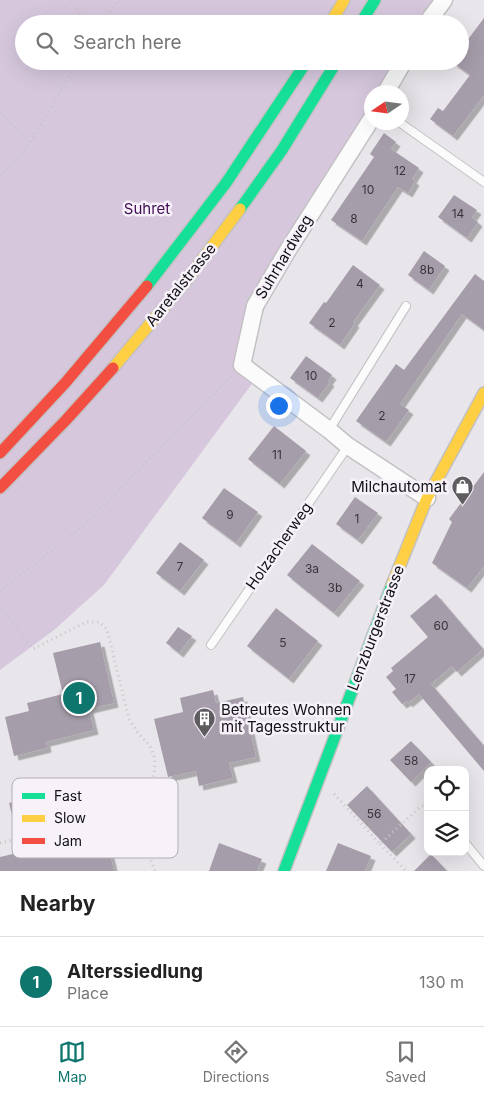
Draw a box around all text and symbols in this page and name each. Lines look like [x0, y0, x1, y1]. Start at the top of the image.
search box [15, 15, 469, 70]
icon: search [33, 29, 61, 57]
text: Search here [73, 31, 182, 54]
north arrow [364, 85, 409, 130]
house number: 12 [394, 163, 406, 178]
house number: 10 [362, 182, 374, 197]
park label: Suhret [124, 199, 170, 218]
house number: 14 [452, 206, 465, 221]
street label: Suhrhardweg [251, 211, 316, 302]
house number: 8 [350, 211, 358, 226]
street label: Aaretalstrasse [141, 239, 220, 330]
house number: 8b [420, 262, 434, 277]
house number: 4 [356, 276, 364, 291]
house number: 2 [328, 315, 336, 330]
house number: 10 [305, 368, 317, 383]
your location [266, 393, 292, 419]
house number: 2 [378, 408, 386, 423]
house number: 11 [272, 447, 282, 462]
shop icon: Milchautomat [451, 475, 475, 506]
place label: Milchautomat [351, 477, 447, 496]
street label: Holzacherweg [241, 498, 316, 593]
house number: 9 [226, 507, 234, 522]
house number: 1 [355, 511, 359, 526]
house number: 7 [177, 559, 184, 574]
house number: 3a [305, 561, 319, 576]
street label: Lenzburgerstrasse [343, 562, 408, 693]
house number: 3b [328, 580, 342, 595]
house number: 60 [433, 618, 449, 633]
house number: 5 [279, 635, 287, 650]
house number: 17 [404, 671, 416, 686]
pin: 1 [63, 679, 95, 717]
place label: Betreutes Wohnen mit Tagesstruktur [221, 700, 351, 736]
building icon: Betreutes Wohnen mit Tagesstruktur [193, 707, 217, 738]
house number: 58 [404, 753, 418, 768]
map controls [424, 766, 469, 856]
button: locate [424, 766, 469, 811]
legend [12, 778, 178, 858]
text: Fast [54, 787, 82, 804]
house number: 56 [367, 806, 381, 821]
text: Slow [54, 809, 86, 826]
button: layers [424, 811, 469, 856]
text: Jam [54, 832, 82, 849]
text: Nearby [20, 891, 95, 916]
text: Alterssiedlung [67, 960, 203, 983]
text: 1 [33, 972, 39, 992]
text: 130 m [419, 972, 464, 992]
text: Place [67, 983, 109, 1003]
tab: Map [58, 1038, 87, 1085]
tab: Directions [203, 1038, 269, 1085]
tab: Saved [385, 1038, 426, 1085]

